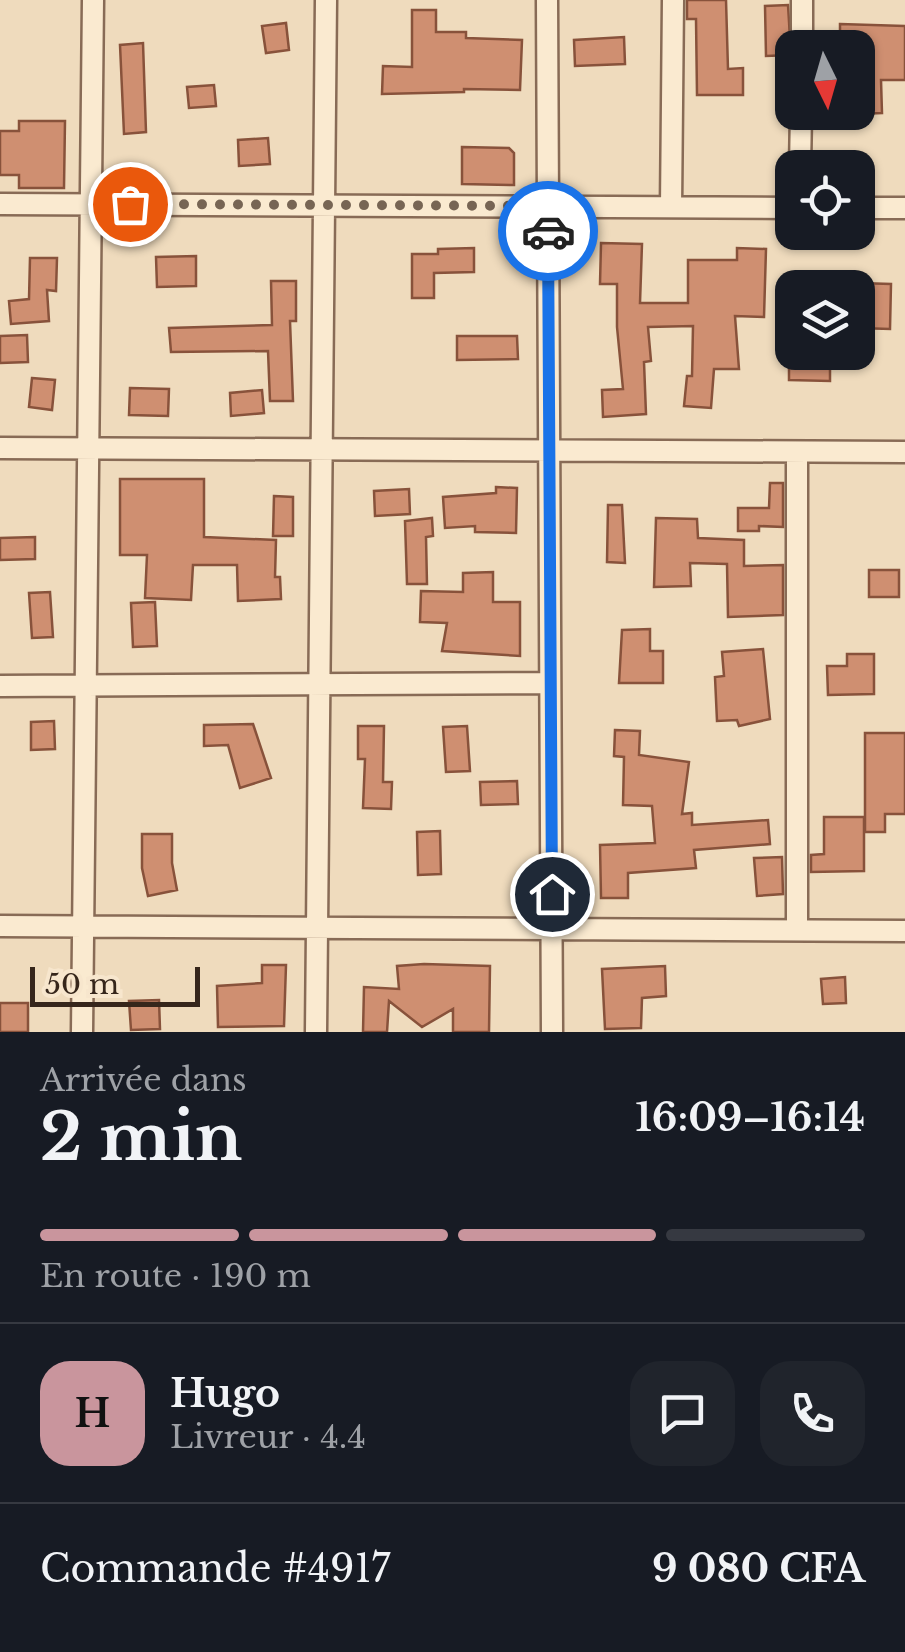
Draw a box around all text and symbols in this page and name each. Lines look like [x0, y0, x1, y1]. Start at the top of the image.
north arrow [775, 30, 875, 130]
map controls [775, 30, 875, 370]
button: locate [775, 150, 875, 250]
pin [88, 162, 173, 247]
icon: bag [103, 177, 158, 232]
courier [498, 181, 598, 281]
icon: car [521, 204, 576, 259]
button: layers [775, 270, 875, 370]
pin [510, 852, 595, 937]
icon: home [525, 867, 580, 922]
scale bar [30, 962, 200, 1006]
text: 50 m [45, 967, 119, 1002]
text: Arrivée dans [40, 1060, 247, 1100]
text: 16:09–16:14 [635, 1094, 865, 1141]
text: 2 min [40, 1097, 242, 1178]
text: En route · 190 m [40, 1256, 311, 1296]
button: chat [630, 1361, 735, 1466]
button: phone [760, 1361, 865, 1466]
text: Hugo [170, 1370, 280, 1417]
text: H [75, 1390, 110, 1437]
text: Livreur · 4.4 [170, 1417, 366, 1457]
text: Commande #4917 [40, 1545, 390, 1592]
text: 9 080 CFA [652, 1545, 865, 1592]

